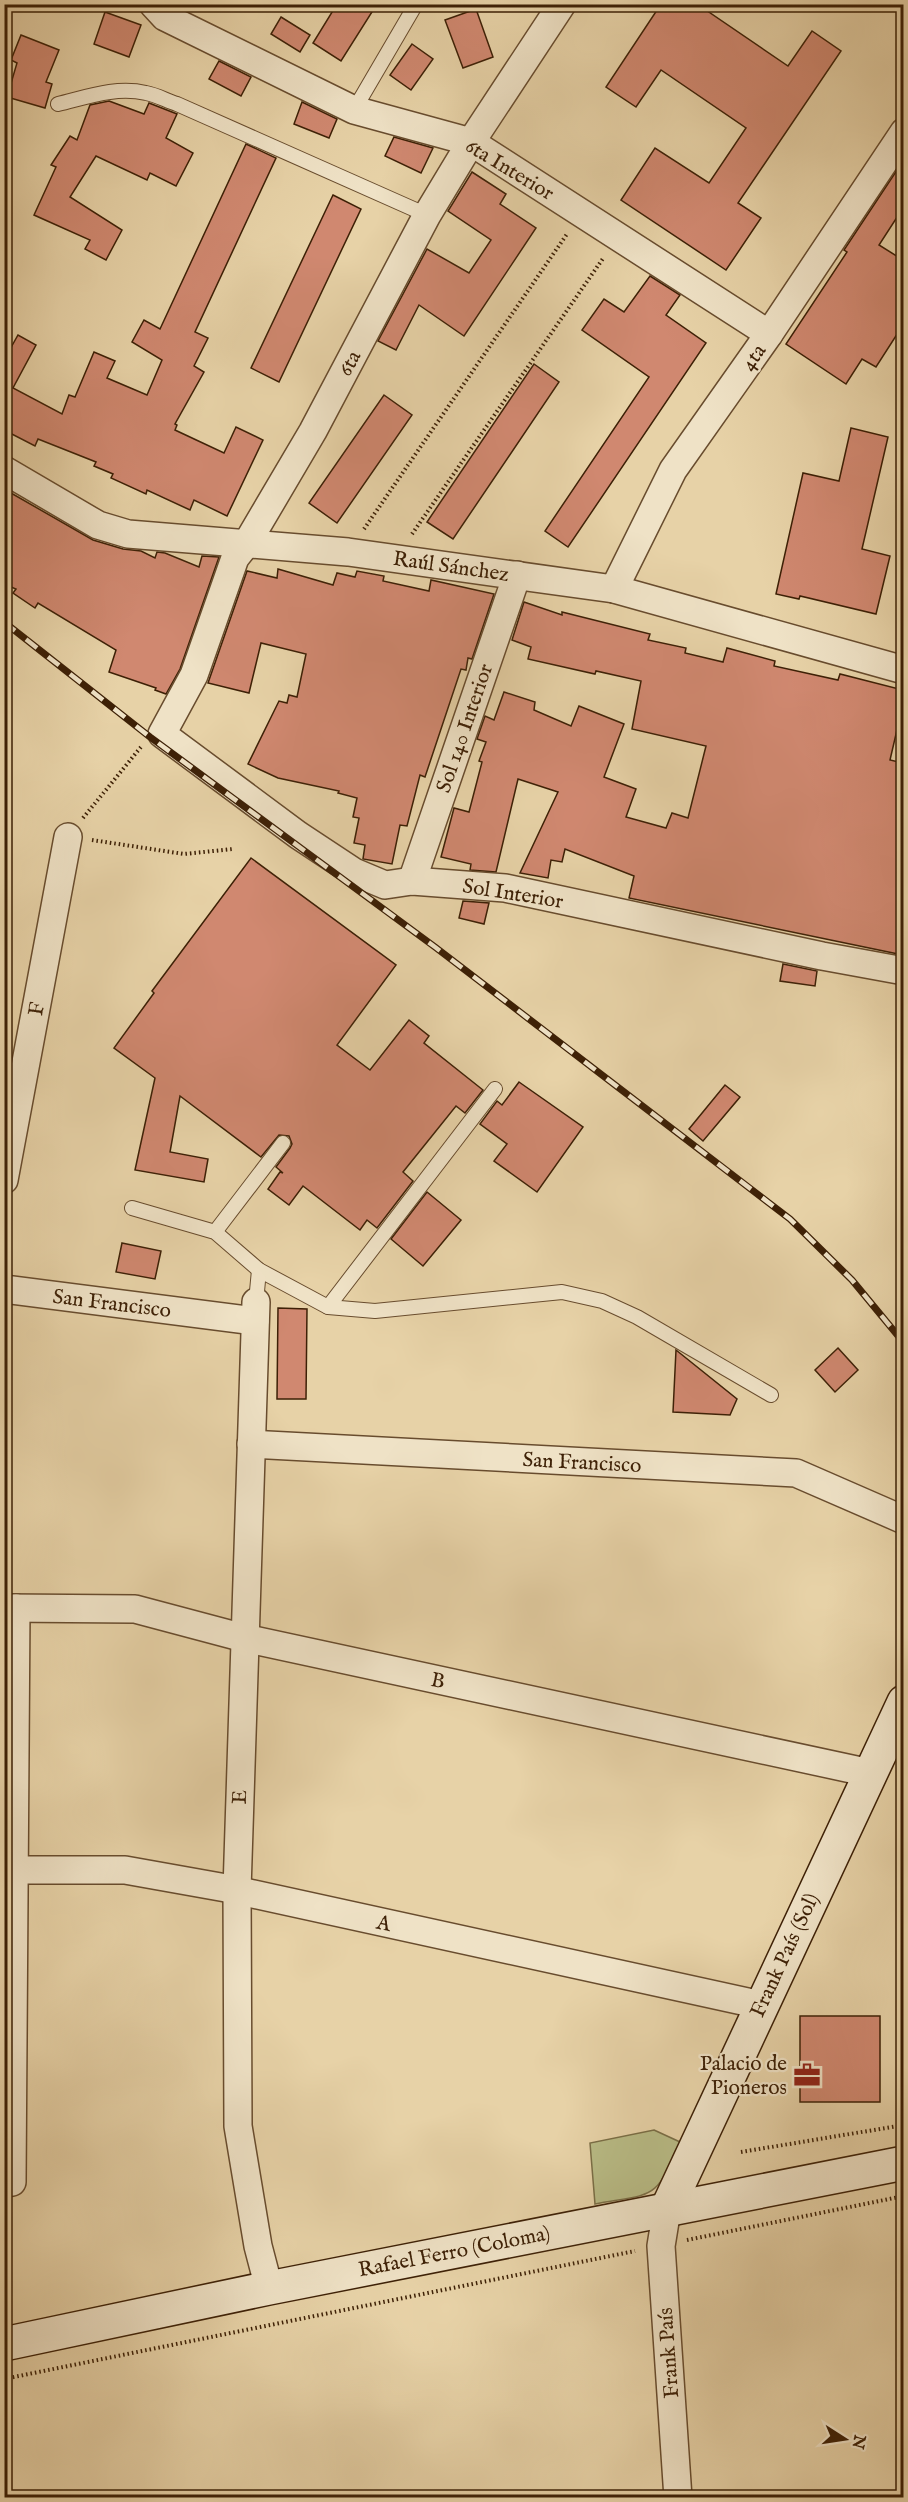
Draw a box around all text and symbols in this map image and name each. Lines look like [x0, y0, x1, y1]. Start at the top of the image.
street label: 6ta Interior [460, 133, 559, 207]
street label: 4ta [736, 338, 773, 376]
street label: 6ta [332, 345, 369, 381]
street label: Raúl Sánchez [391, 546, 511, 589]
street label: Sol 140 Interior [431, 660, 500, 796]
street label: Sol Interior [461, 873, 565, 916]
street label: F [23, 1000, 52, 1018]
street label: San Francisco [51, 1284, 173, 1325]
street label: San Francisco [522, 1447, 642, 1480]
street label: B [428, 1667, 447, 1696]
street label: E [227, 1789, 254, 1805]
street label: Frank País (Sol) [745, 1889, 826, 2022]
street label: A [373, 1910, 394, 1939]
place label: Palacio de Pioneros [700, 2051, 787, 2102]
office icon: Palacio de Pioneros [792, 2060, 822, 2090]
street label: Rafael Ferro (Coloma) [356, 2221, 553, 2284]
street label: Frank País [653, 2307, 686, 2399]
north arrow [815, 2409, 875, 2469]
text: N [846, 2432, 869, 2451]

